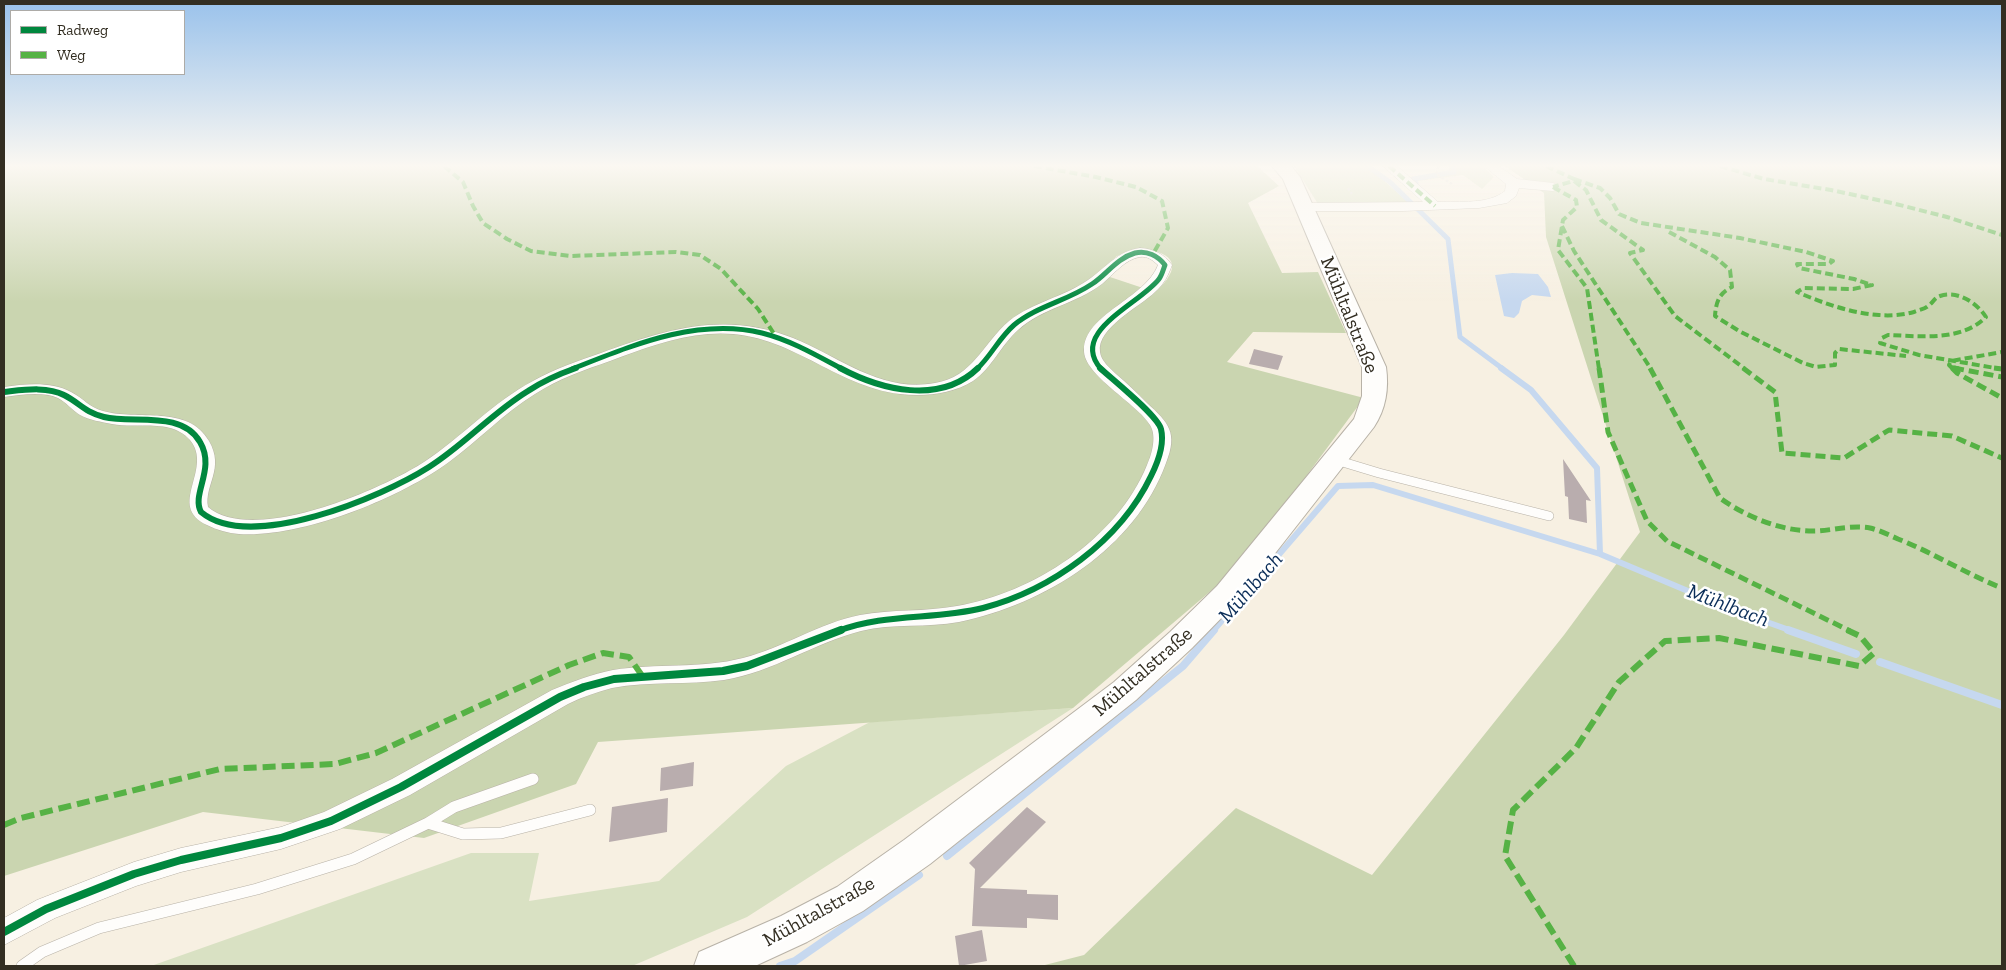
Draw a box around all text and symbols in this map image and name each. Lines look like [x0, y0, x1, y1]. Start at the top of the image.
legend [10, 10, 185, 75]
text: Radweg [57, 21, 108, 39]
text: Weg [57, 46, 86, 64]
street label: Mühltalstraße [1315, 253, 1383, 377]
water label: Mühlbach [1214, 548, 1288, 628]
water label: Mühlbach [1684, 579, 1772, 633]
street label: Mühltalstraße [1088, 622, 1198, 722]
street label: Mühltalstraße [759, 871, 879, 953]

